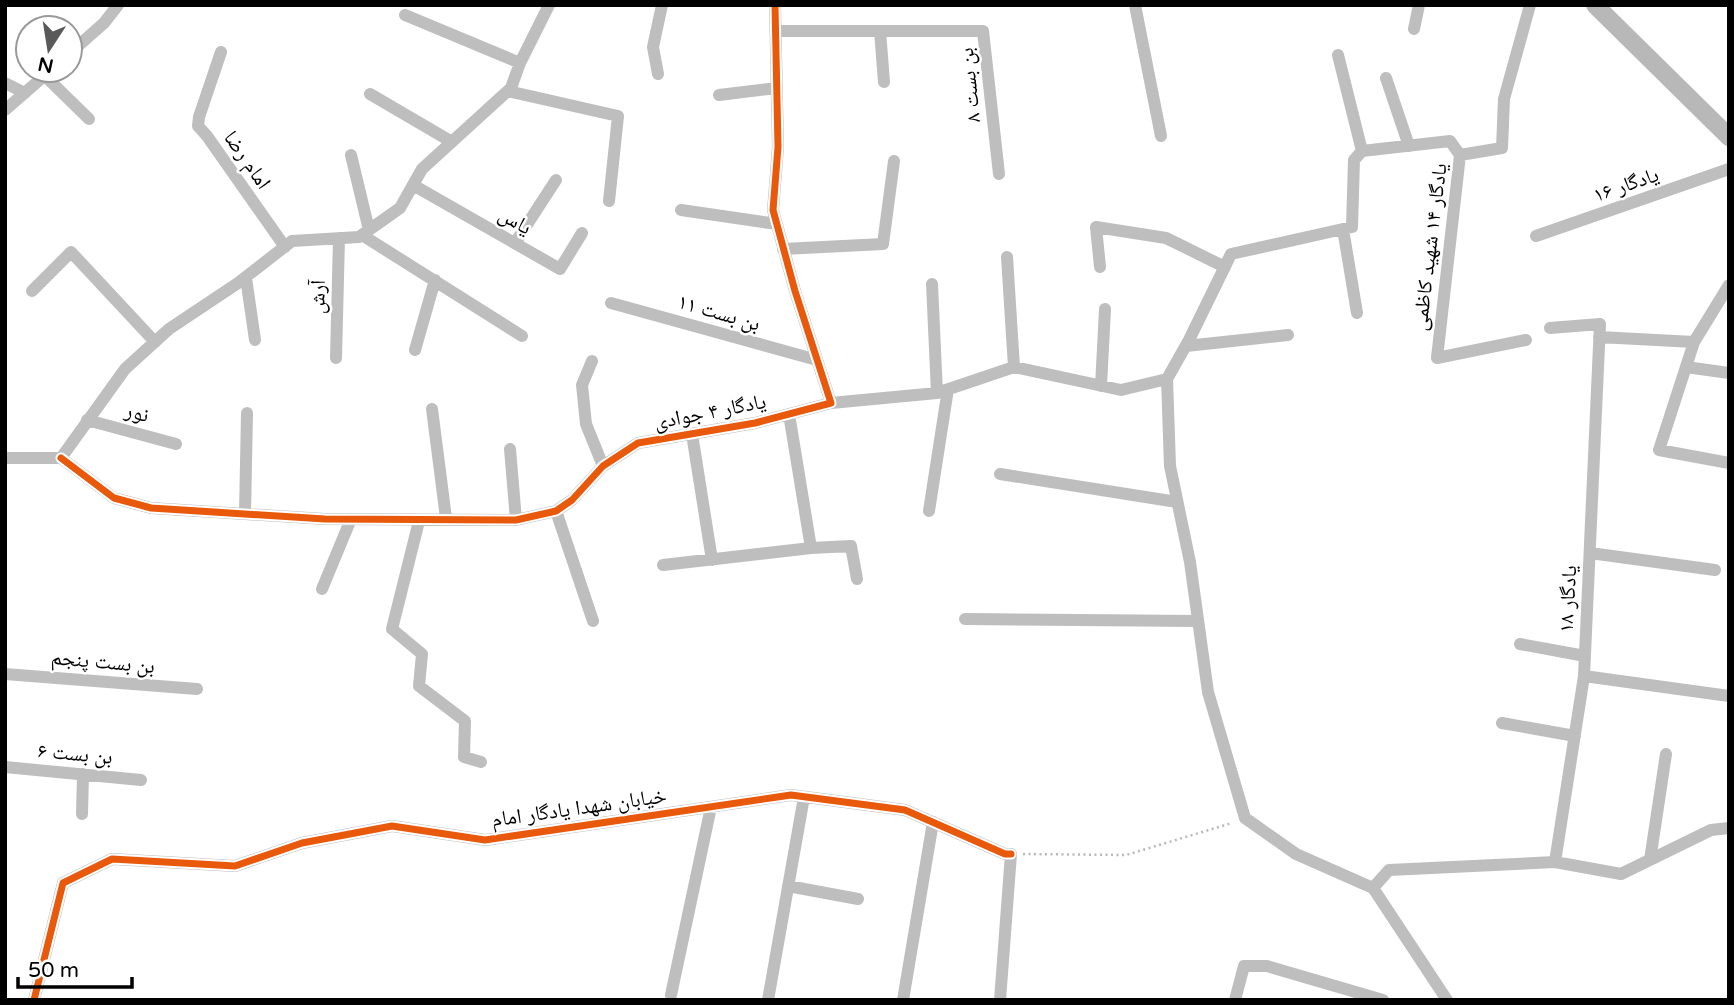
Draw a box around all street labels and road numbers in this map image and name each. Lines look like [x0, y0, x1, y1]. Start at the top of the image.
street label: بن بست ۸ [954, 46, 986, 124]
street label: امام رضا [217, 126, 276, 195]
street label: یادگار ۱۴ شهید کاظمی [1407, 162, 1453, 332]
street label: یادگار ۱۶ [1590, 162, 1662, 208]
street label: یاس [494, 202, 536, 240]
street label: آرش [305, 279, 331, 314]
street label: بن بست ۱۱ [675, 289, 763, 337]
street label: یادگار ۴ جوادی [652, 389, 768, 435]
street label: نور [121, 398, 152, 428]
street label: یادگار ۱۸ [1554, 565, 1582, 633]
street label: بن بست پنجم [50, 645, 156, 680]
street label: بن بست ۶ [36, 738, 114, 770]
street label: خیابان شهدا یادگار امام [490, 783, 668, 834]

